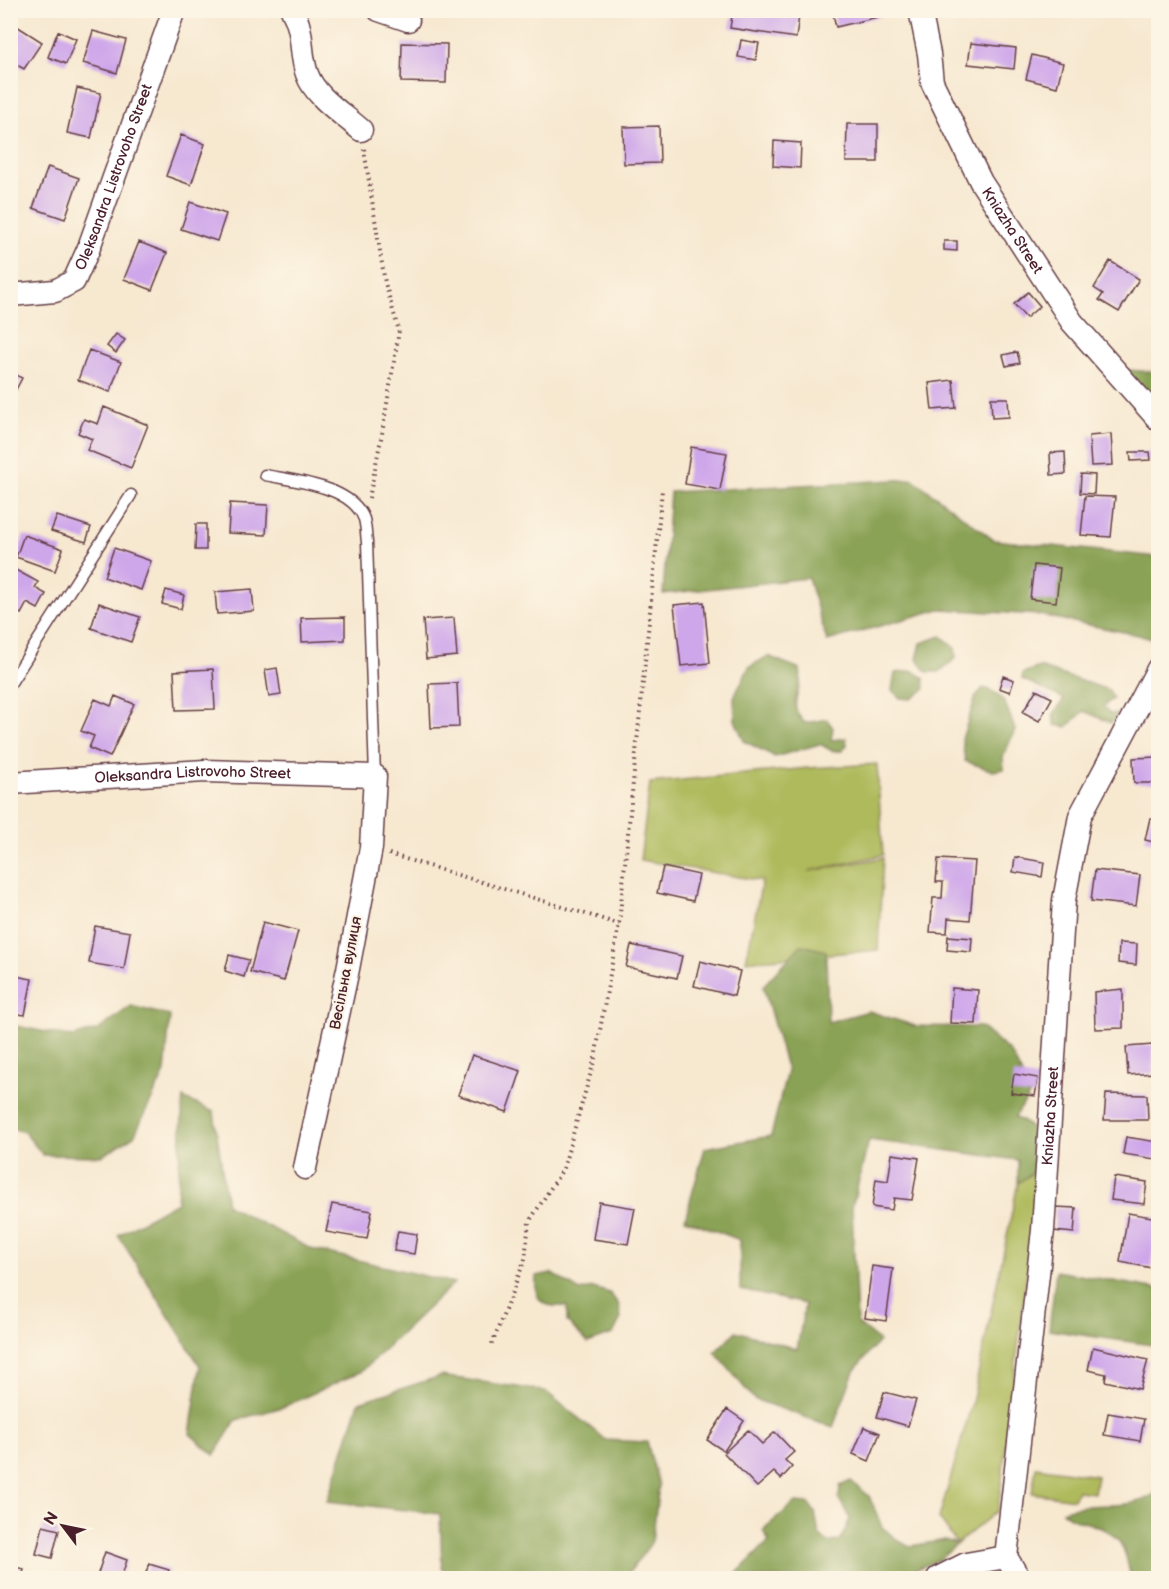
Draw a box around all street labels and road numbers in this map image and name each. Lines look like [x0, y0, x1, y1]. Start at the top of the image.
street label: Oleksandra Listrovoho Street [71, 81, 156, 273]
street label: Kniazha Street [977, 184, 1048, 277]
street label: Oleksandra Listrovoho Street [94, 761, 292, 787]
street label: Весільна вулиця [326, 915, 366, 1031]
street label: Kniazha Street [1038, 1066, 1063, 1166]

